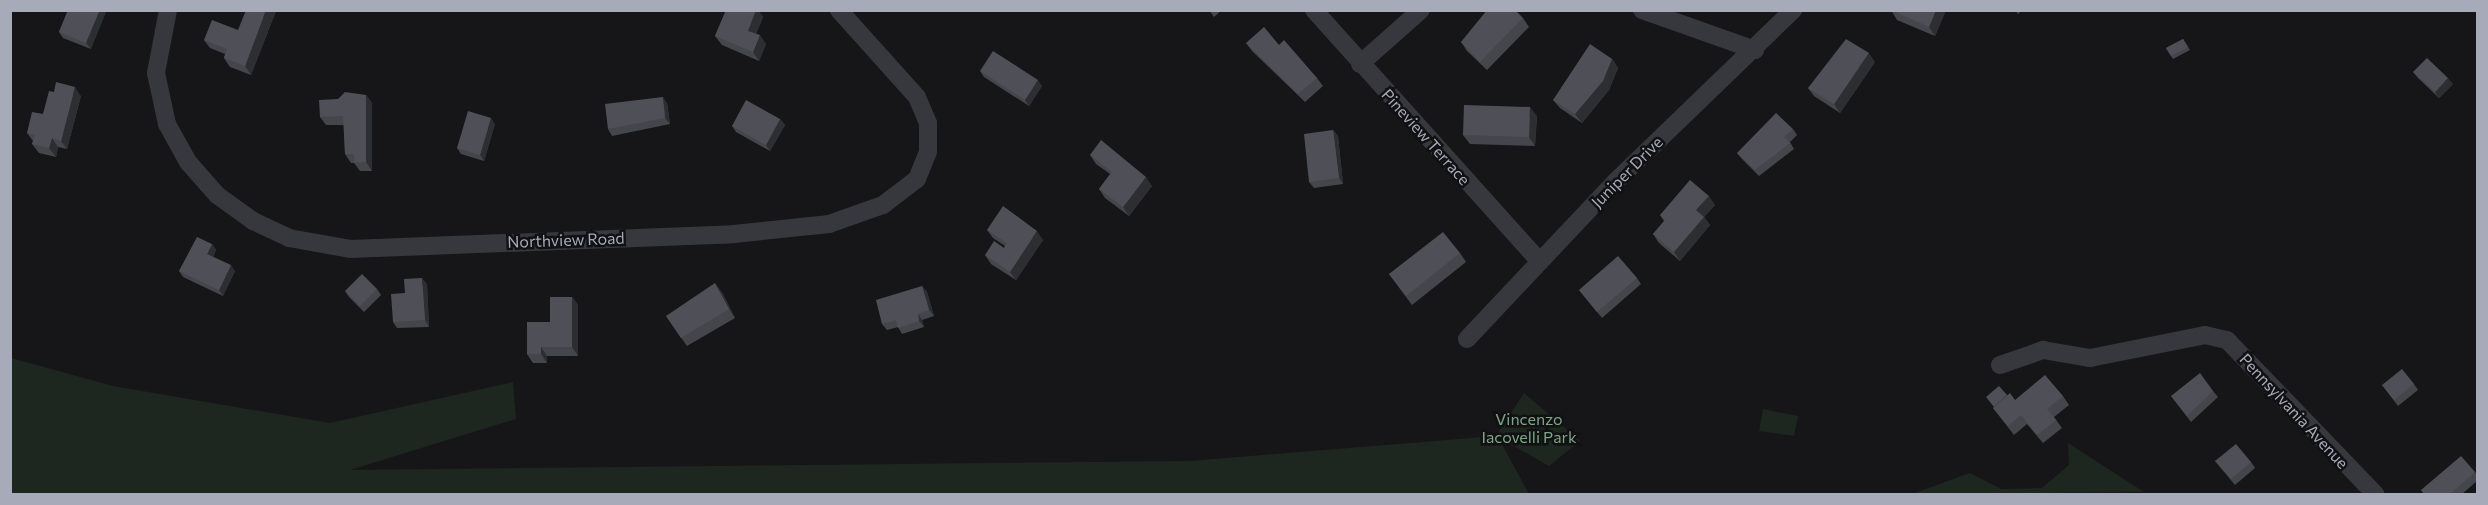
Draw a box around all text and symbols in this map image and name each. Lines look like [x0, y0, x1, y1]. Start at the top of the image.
street label: Pineview Terrace [1378, 85, 1474, 189]
street label: Juniper Drive [1587, 132, 1667, 212]
street label: Northview Road [507, 228, 625, 252]
street label: Pennsylvania Avenue [2236, 349, 2352, 473]
park label: Vincenzo Iacovelli Park [1481, 409, 1577, 447]

